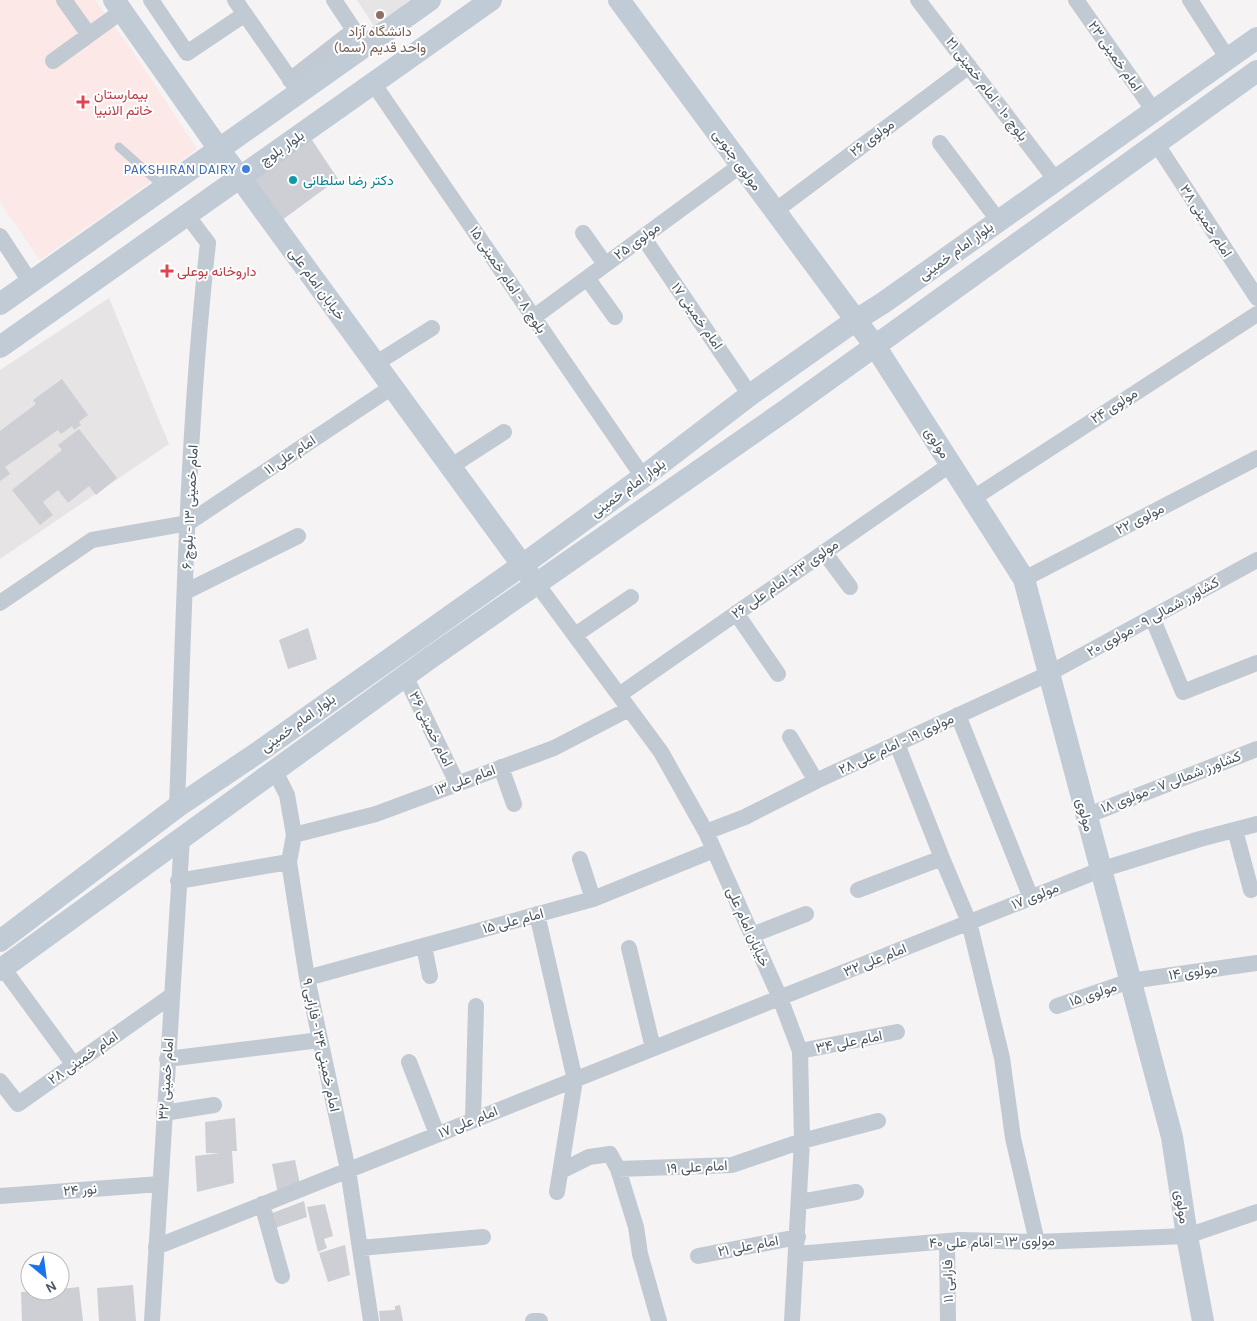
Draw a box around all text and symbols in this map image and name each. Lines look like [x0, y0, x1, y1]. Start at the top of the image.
marker: دانشگاه آزاد واحد قدیم (سما) [374, 9, 386, 21]
street label: امام خمینی ۲۳ [1084, 17, 1146, 95]
place label: دانشگاه آزاد واحد قدیم (سما) [334, 23, 426, 56]
street label: بلوچ ۱۰ - امام خمینی ۲۱ [941, 34, 1032, 146]
place label: بیمارستان خاتم الانبیا [94, 86, 152, 119]
marker: بیمارستان خاتم الانبیا [76, 95, 90, 109]
street label: مولوی ۲۶ [846, 116, 898, 160]
street label: مولوی جنوبی [709, 126, 765, 194]
street label: بلوار بلوچ [257, 127, 309, 171]
place label: PAKSHIRAN DAIRY [124, 161, 236, 178]
marker: PAKSHIRAN DAIRY [240, 163, 252, 175]
place label: دکتر رضا سلطانی [303, 172, 394, 189]
marker: دکتر رضا سلطانی [287, 174, 299, 186]
street label: امام خمینی ۳۸ [1176, 182, 1236, 260]
street label: بلوار امام خمینی [915, 218, 997, 284]
street label: مولوی ۲۵ [611, 219, 663, 263]
street label: بلوچ ۸ - امام خمینی ۱۵ [464, 223, 550, 338]
street label: خیابان امام علی [285, 244, 349, 324]
place label: داروخانه بوعلی [177, 263, 257, 280]
marker: داروخانه بوعلی [161, 265, 173, 277]
street label: امام خمینی ۱۷ [668, 279, 726, 353]
street label: مولوی ۲۴ [1087, 385, 1141, 427]
street label: مولوی [921, 424, 953, 462]
street label: امام علی ۱۱ [261, 432, 319, 478]
street label: امام خمینی ۱۳ - بلوچ ۶ [178, 444, 204, 570]
street label: بلوار امام خمینی [587, 455, 669, 521]
street label: مولوی ۲۲ [1113, 500, 1167, 538]
street label: مولوی ۲۳- امام علی ۲۶ [728, 536, 842, 622]
street label: کشاورز شمالی ۹ - مولوی ۲۰ [1084, 574, 1222, 660]
street label: امام خمینی ۳۶ [405, 689, 457, 769]
street label: بلوار امام خمینی [257, 690, 339, 756]
street label: مولوی ۱۹ - امام علی ۲۸ [836, 710, 956, 778]
street label: کشاورز شمالی ۷ - مولوی ۱۸ [1098, 747, 1244, 817]
street label: امام علی ۱۳ [432, 761, 498, 799]
street label: مولوی [1072, 796, 1098, 834]
street label: مولوی ۱۷ [1009, 879, 1061, 913]
street label: خیابان امام علی [723, 884, 773, 970]
street label: امام علی ۱۵ [481, 905, 545, 937]
street label: امام علی ۳۲ [841, 940, 909, 980]
street label: مولوی ۱۴ [1167, 960, 1219, 984]
street label: امام خمینی ۳۴ - فارابی ۹ [299, 977, 343, 1113]
street label: مولوی ۱۵ [1067, 978, 1119, 1010]
street label: امام علی ۳۴ [814, 1027, 884, 1057]
street label: امام خمینی ۲۸ [45, 1028, 121, 1088]
street label: امام خمینی ۳۲ [155, 1037, 177, 1121]
street label: امام علی ۱۷ [436, 1102, 500, 1142]
street label: امام علی ۱۹ [666, 1157, 728, 1177]
street label: نور ۲۴ [63, 1180, 97, 1200]
street label: مولوی [1171, 1189, 1193, 1225]
street label: امام علی ۲۱ [716, 1232, 780, 1260]
street label: مولوی ۱۳ - امام علی ۴۰ [929, 1232, 1055, 1252]
north arrow [20, 1251, 70, 1301]
street label: فارابی ۱۱ [939, 1259, 957, 1303]
text: N [43, 1277, 60, 1297]

